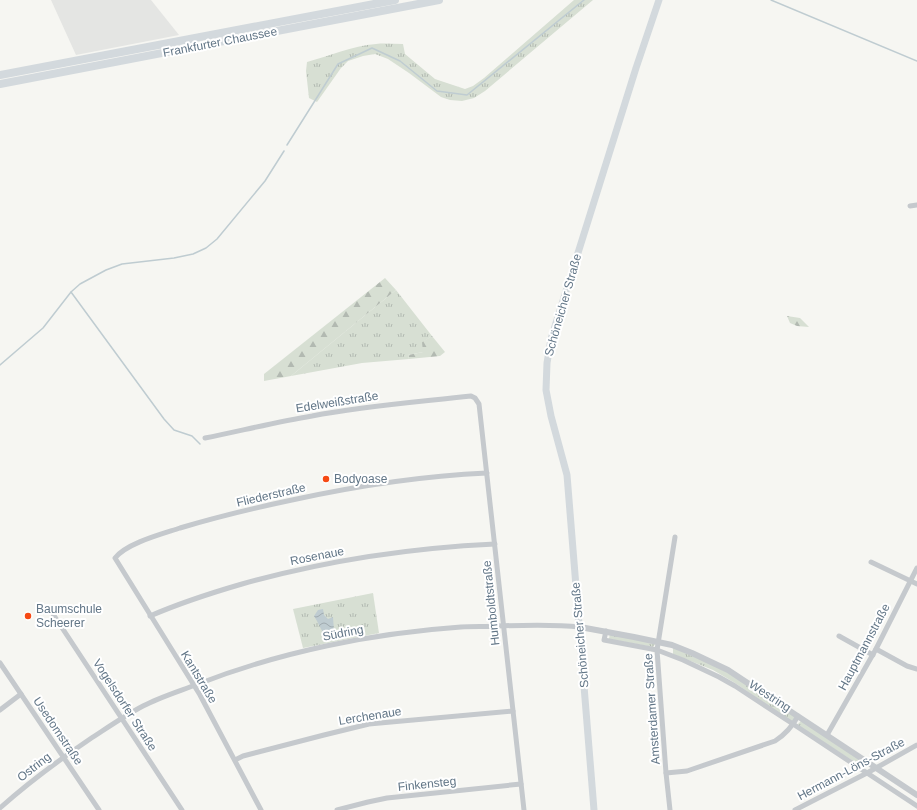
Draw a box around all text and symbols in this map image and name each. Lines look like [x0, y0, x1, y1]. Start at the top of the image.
street label: Frankfurter Chaussee [162, 24, 279, 60]
street label: Schöneicher Straße [542, 252, 584, 358]
street label: Edelweißstraße [295, 389, 380, 415]
place label: Bodyoase [334, 472, 388, 486]
marker: Bodyoase [321, 474, 331, 484]
street label: Fliederstraße [235, 480, 307, 510]
street label: Rosenaue [289, 544, 346, 568]
street label: Humboldtstraße [480, 559, 502, 646]
street label: Schöneicher Straße [568, 581, 592, 688]
street label: Hauptmannstraße [835, 601, 893, 693]
place label: Baumschule Scheerer [36, 602, 102, 630]
marker: Baumschule Scheerer [23, 611, 33, 621]
street label: Südring [321, 622, 365, 644]
street label: Kantstraße [178, 648, 220, 706]
street label: Amsterdamer Straße [641, 653, 663, 765]
street label: Vogelsdorfer Straße [90, 656, 160, 754]
street label: Westring [746, 677, 794, 715]
street label: Usedomstraße [30, 694, 86, 768]
street label: Lerchenaue [338, 704, 403, 728]
street label: Hermann-Löns-Straße [795, 735, 907, 803]
street label: Ostring [14, 750, 54, 784]
street label: Finkensteg [397, 774, 457, 794]

